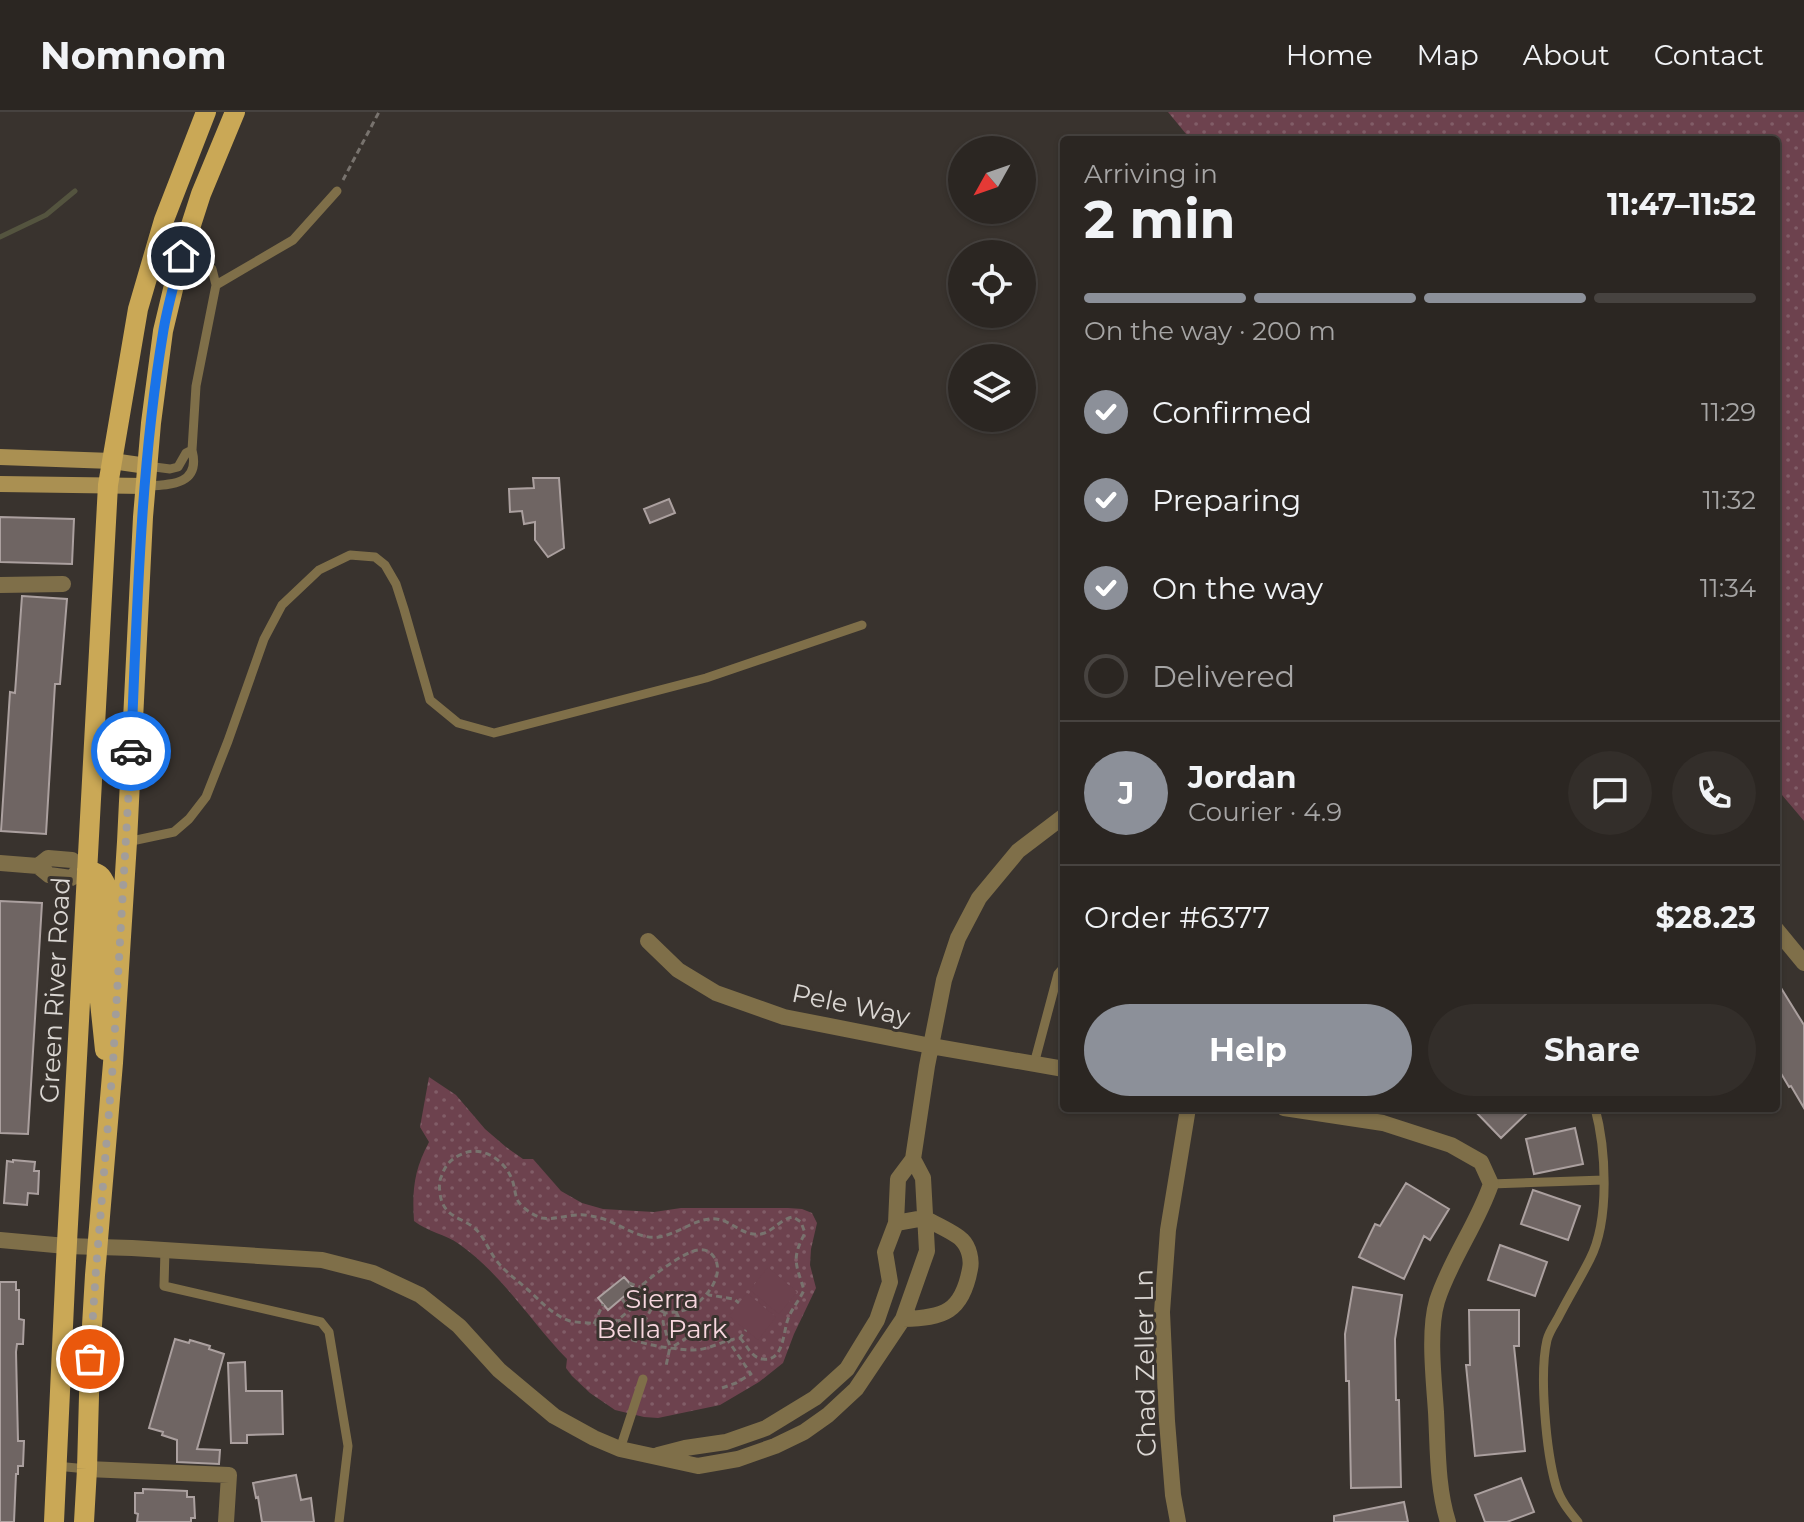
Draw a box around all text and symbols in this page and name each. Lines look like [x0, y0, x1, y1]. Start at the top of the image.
text: Nomnom [40, 32, 227, 79]
text: Home [1286, 38, 1373, 72]
text: Map [1417, 38, 1479, 72]
text: About [1523, 38, 1610, 72]
text: Contact [1654, 38, 1764, 72]
north arrow [948, 136, 1036, 224]
map controls [948, 136, 1036, 432]
text: Arriving in [1084, 158, 1218, 190]
text: 11:47–11:52 [1607, 186, 1756, 223]
text: 2 min [1084, 188, 1236, 251]
pin [147, 222, 215, 290]
icon: home [159, 234, 203, 278]
button: locate [948, 240, 1036, 328]
text: On the way · 200 m [1084, 315, 1336, 347]
button: layers [948, 344, 1036, 432]
icon: check [1084, 390, 1128, 434]
text: Confirmed [1152, 394, 1312, 431]
text: 11:29 [1701, 396, 1756, 428]
icon: check [1084, 478, 1128, 522]
text: Preparing [1152, 482, 1301, 519]
text: 11:32 [1702, 484, 1756, 516]
icon: check [1084, 566, 1128, 610]
text: On the way [1152, 570, 1323, 607]
text: 11:34 [1700, 572, 1756, 604]
text: Delivered [1152, 658, 1295, 695]
courier [91, 711, 171, 791]
icon: car [109, 729, 153, 773]
button: chat [1568, 751, 1652, 835]
button: phone [1672, 751, 1756, 835]
text: Jordan [1188, 759, 1297, 796]
text: J [1118, 775, 1134, 812]
text: Courier · 4.9 [1188, 796, 1342, 828]
street label: Green River Road [33, 876, 77, 1104]
text: Order #6377 [1084, 899, 1270, 936]
text: $28.23 [1655, 899, 1756, 936]
street label: Pele Way [789, 977, 914, 1033]
button: Help [1084, 1004, 1412, 1096]
button: Share [1428, 1004, 1756, 1096]
street label: Chad Zeller Ln [1127, 1269, 1163, 1457]
park label: Sierra Bella Park [597, 1283, 728, 1345]
pin [56, 1325, 124, 1393]
icon: bag [68, 1337, 112, 1381]

